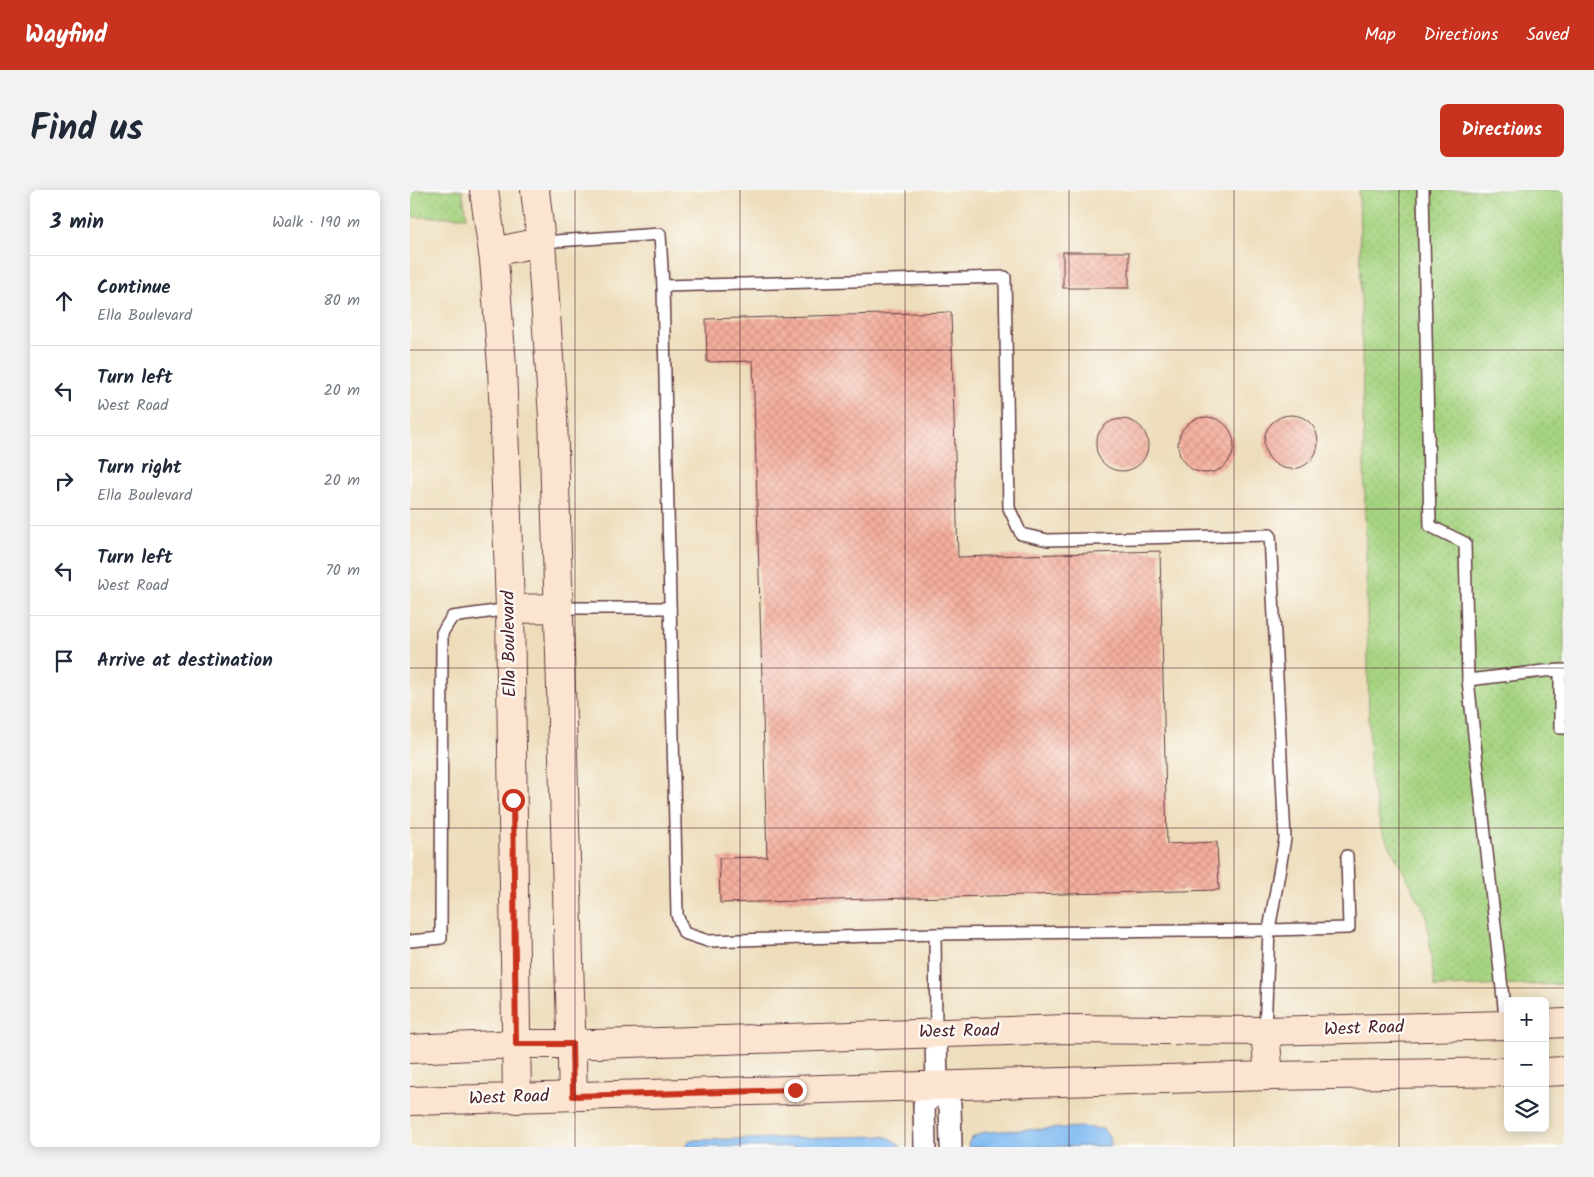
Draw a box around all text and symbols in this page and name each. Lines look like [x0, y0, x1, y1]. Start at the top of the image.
text: Wayfind [25, 16, 107, 55]
text: Map [1364, 21, 1396, 50]
text: Directions [1424, 21, 1498, 50]
text: Saved [1526, 21, 1569, 50]
text: Find us [30, 102, 143, 158]
button: Directions [1440, 104, 1564, 157]
text: 3 min [50, 206, 104, 239]
text: Walk · 190 m [272, 210, 360, 235]
text: Continue [97, 273, 170, 303]
icon: ahead [50, 287, 78, 315]
text: 80 m [323, 288, 360, 313]
text: Ella Boulevard [97, 303, 192, 328]
text: Turn left [97, 363, 172, 393]
icon: left [50, 377, 78, 405]
text: 20 m [324, 378, 360, 403]
text: West Road [97, 393, 168, 418]
text: Turn right [97, 453, 182, 483]
icon: right [50, 467, 78, 495]
text: 20 m [324, 468, 360, 493]
text: Ella Boulevard [97, 483, 192, 508]
text: Turn left [97, 543, 172, 573]
icon: left [50, 557, 78, 585]
text: 70 m [325, 558, 360, 583]
text: West Road [97, 573, 168, 598]
street label: Ella Boulevard [495, 589, 525, 698]
text: Arrive at destination [97, 646, 273, 676]
icon: arrive [50, 647, 78, 675]
route start [502, 789, 525, 812]
map controls [1504, 997, 1549, 1132]
button: + [1504, 997, 1549, 1042]
street label: West Road [1323, 1013, 1406, 1045]
street label: West Road [919, 1017, 1000, 1047]
button: − [1504, 1042, 1549, 1087]
route end [784, 1079, 807, 1102]
street label: West Road [468, 1082, 551, 1114]
button: layers [1504, 1087, 1549, 1132]

